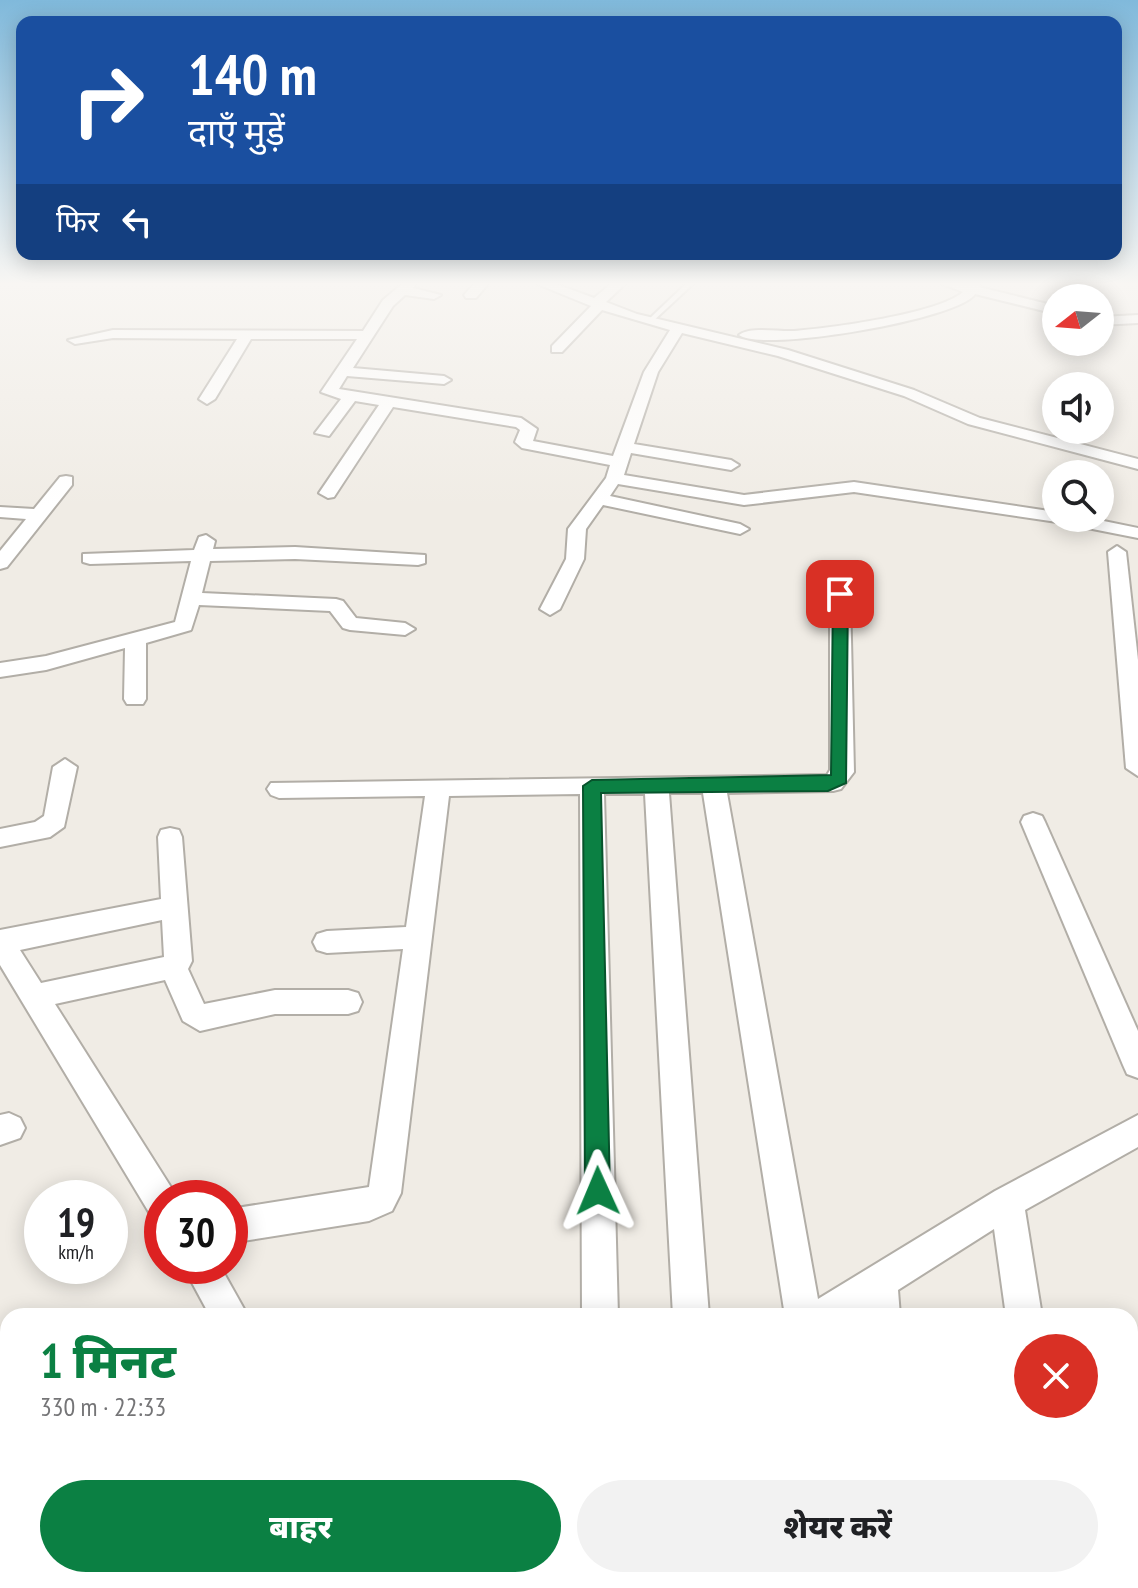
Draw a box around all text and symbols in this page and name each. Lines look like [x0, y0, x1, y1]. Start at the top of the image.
text: 140 m [188, 38, 317, 110]
icon: right [56, 48, 160, 152]
text: दाएँ मुड़ें [188, 108, 285, 155]
icon: left [115, 200, 159, 244]
text: फिर [56, 201, 99, 240]
north arrow [1042, 284, 1114, 356]
map controls [1042, 284, 1114, 532]
button: sound [1042, 372, 1114, 444]
button: search [1042, 460, 1114, 532]
pin [806, 560, 874, 628]
icon: arrive [818, 572, 862, 616]
position arrow [556, 1149, 640, 1233]
speed limit sign: 30 [144, 1180, 248, 1284]
text: 19 [57, 1196, 95, 1248]
text: km/h [58, 1239, 94, 1265]
text: 1 मिनट [40, 1329, 176, 1391]
button: close [1014, 1334, 1098, 1418]
text: 330 m · 22:33 [40, 1390, 166, 1423]
button: बाहर [40, 1480, 561, 1572]
button: शेयर करें [577, 1480, 1098, 1572]

